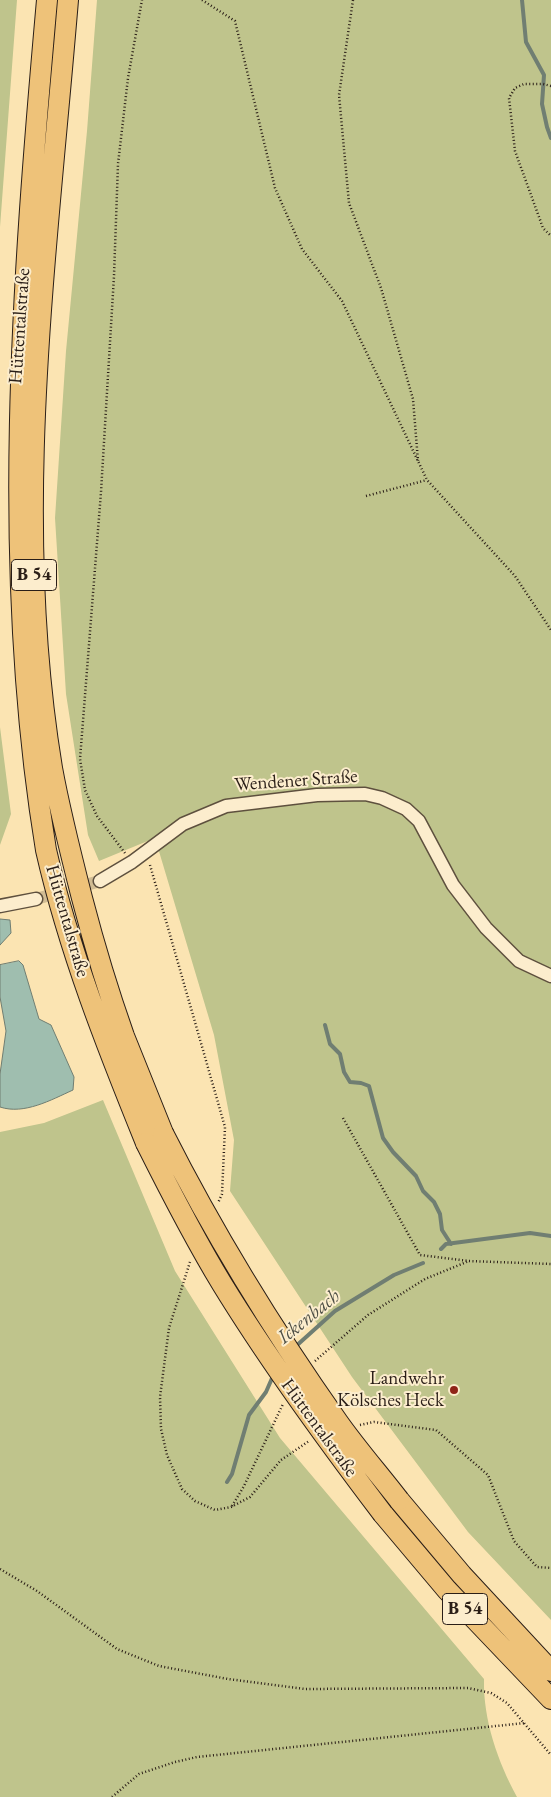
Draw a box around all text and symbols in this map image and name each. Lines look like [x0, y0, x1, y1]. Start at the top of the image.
street label: Hüttentalstraße [5, 267, 35, 385]
road number: B 54 [12, 560, 56, 590]
street label: Wendener Straße [234, 765, 358, 797]
street label: Hüttentalstraße [40, 862, 94, 980]
water label: Ickenbach [273, 1285, 345, 1349]
place label: Landwehr Kölsches Heck [337, 1368, 444, 1412]
street label: Hüttentalstraße [276, 1374, 362, 1482]
marker: Landwehr Kölsches Heck [448, 1384, 460, 1396]
road number: B 54 [442, 1594, 488, 1625]

